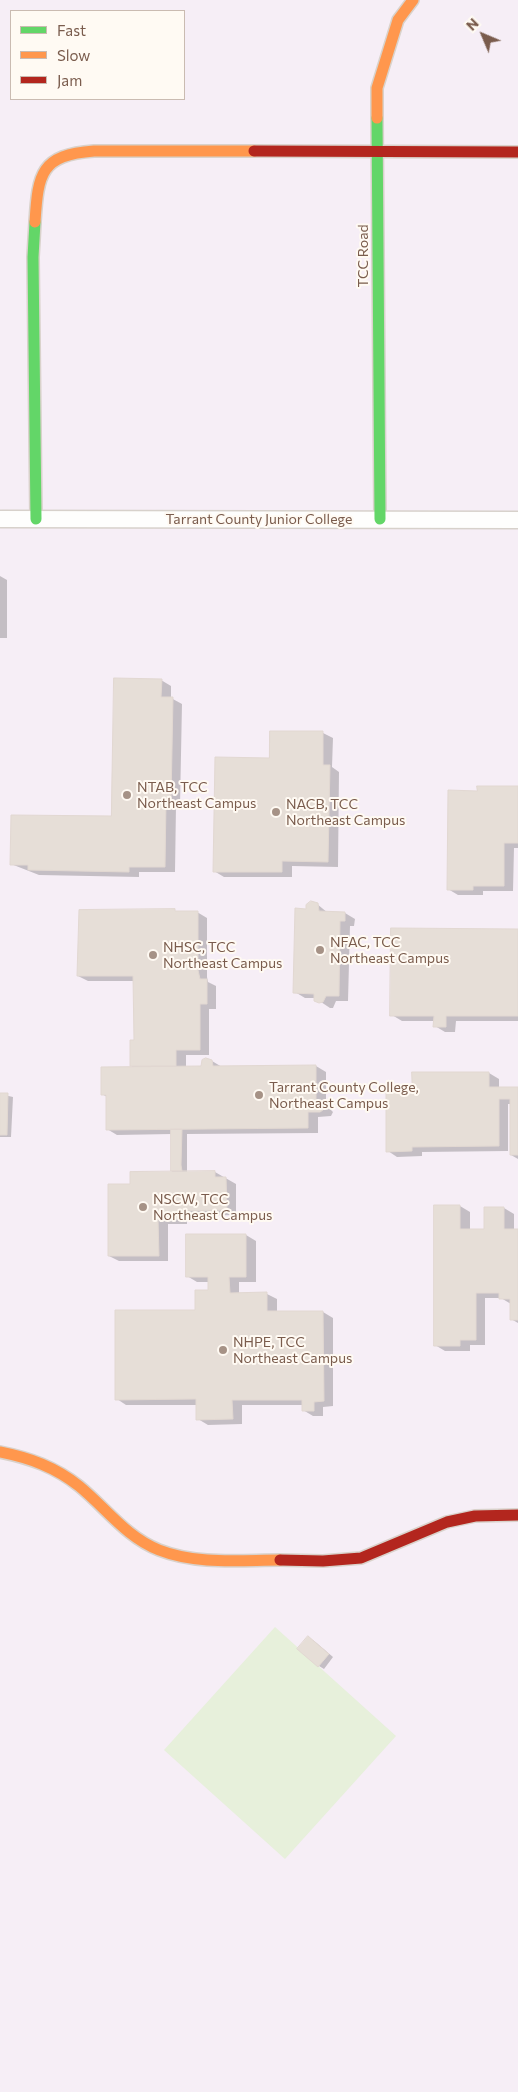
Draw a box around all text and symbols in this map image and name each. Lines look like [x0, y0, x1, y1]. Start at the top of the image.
legend [10, 10, 185, 100]
north arrow [458, 10, 508, 60]
text: N [462, 14, 482, 34]
text: Fast [57, 21, 86, 39]
text: Slow [57, 46, 90, 64]
text: Jam [57, 71, 82, 89]
street label: TCC Road [355, 224, 371, 288]
street label: Tarrant County Junior College [166, 511, 352, 527]
place label: NTAB, TCC Northeast Campus [137, 779, 256, 812]
marker: NTAB, TCC Northeast Campus [121, 789, 133, 801]
place label: NACB, TCC Northeast Campus [286, 796, 405, 829]
marker: NACB, TCC Northeast Campus [270, 806, 282, 818]
place label: NFAC, TCC Northeast Campus [330, 934, 449, 966]
place label: NHSC, TCC Northeast Campus [163, 939, 282, 972]
marker: NFAC, TCC Northeast Campus [314, 944, 326, 956]
marker: NHSC, TCC Northeast Campus [147, 949, 159, 961]
place label: Tarrant County College, Northeast Campus [269, 1079, 419, 1112]
marker: Tarrant County College, Northeast Campus [253, 1089, 265, 1101]
place label: NSCW, TCC Northeast Campus [153, 1191, 272, 1224]
marker: NSCW, TCC Northeast Campus [137, 1201, 149, 1213]
place label: NHPE, TCC Northeast Campus [233, 1334, 352, 1366]
marker: NHPE, TCC Northeast Campus [217, 1344, 229, 1356]

